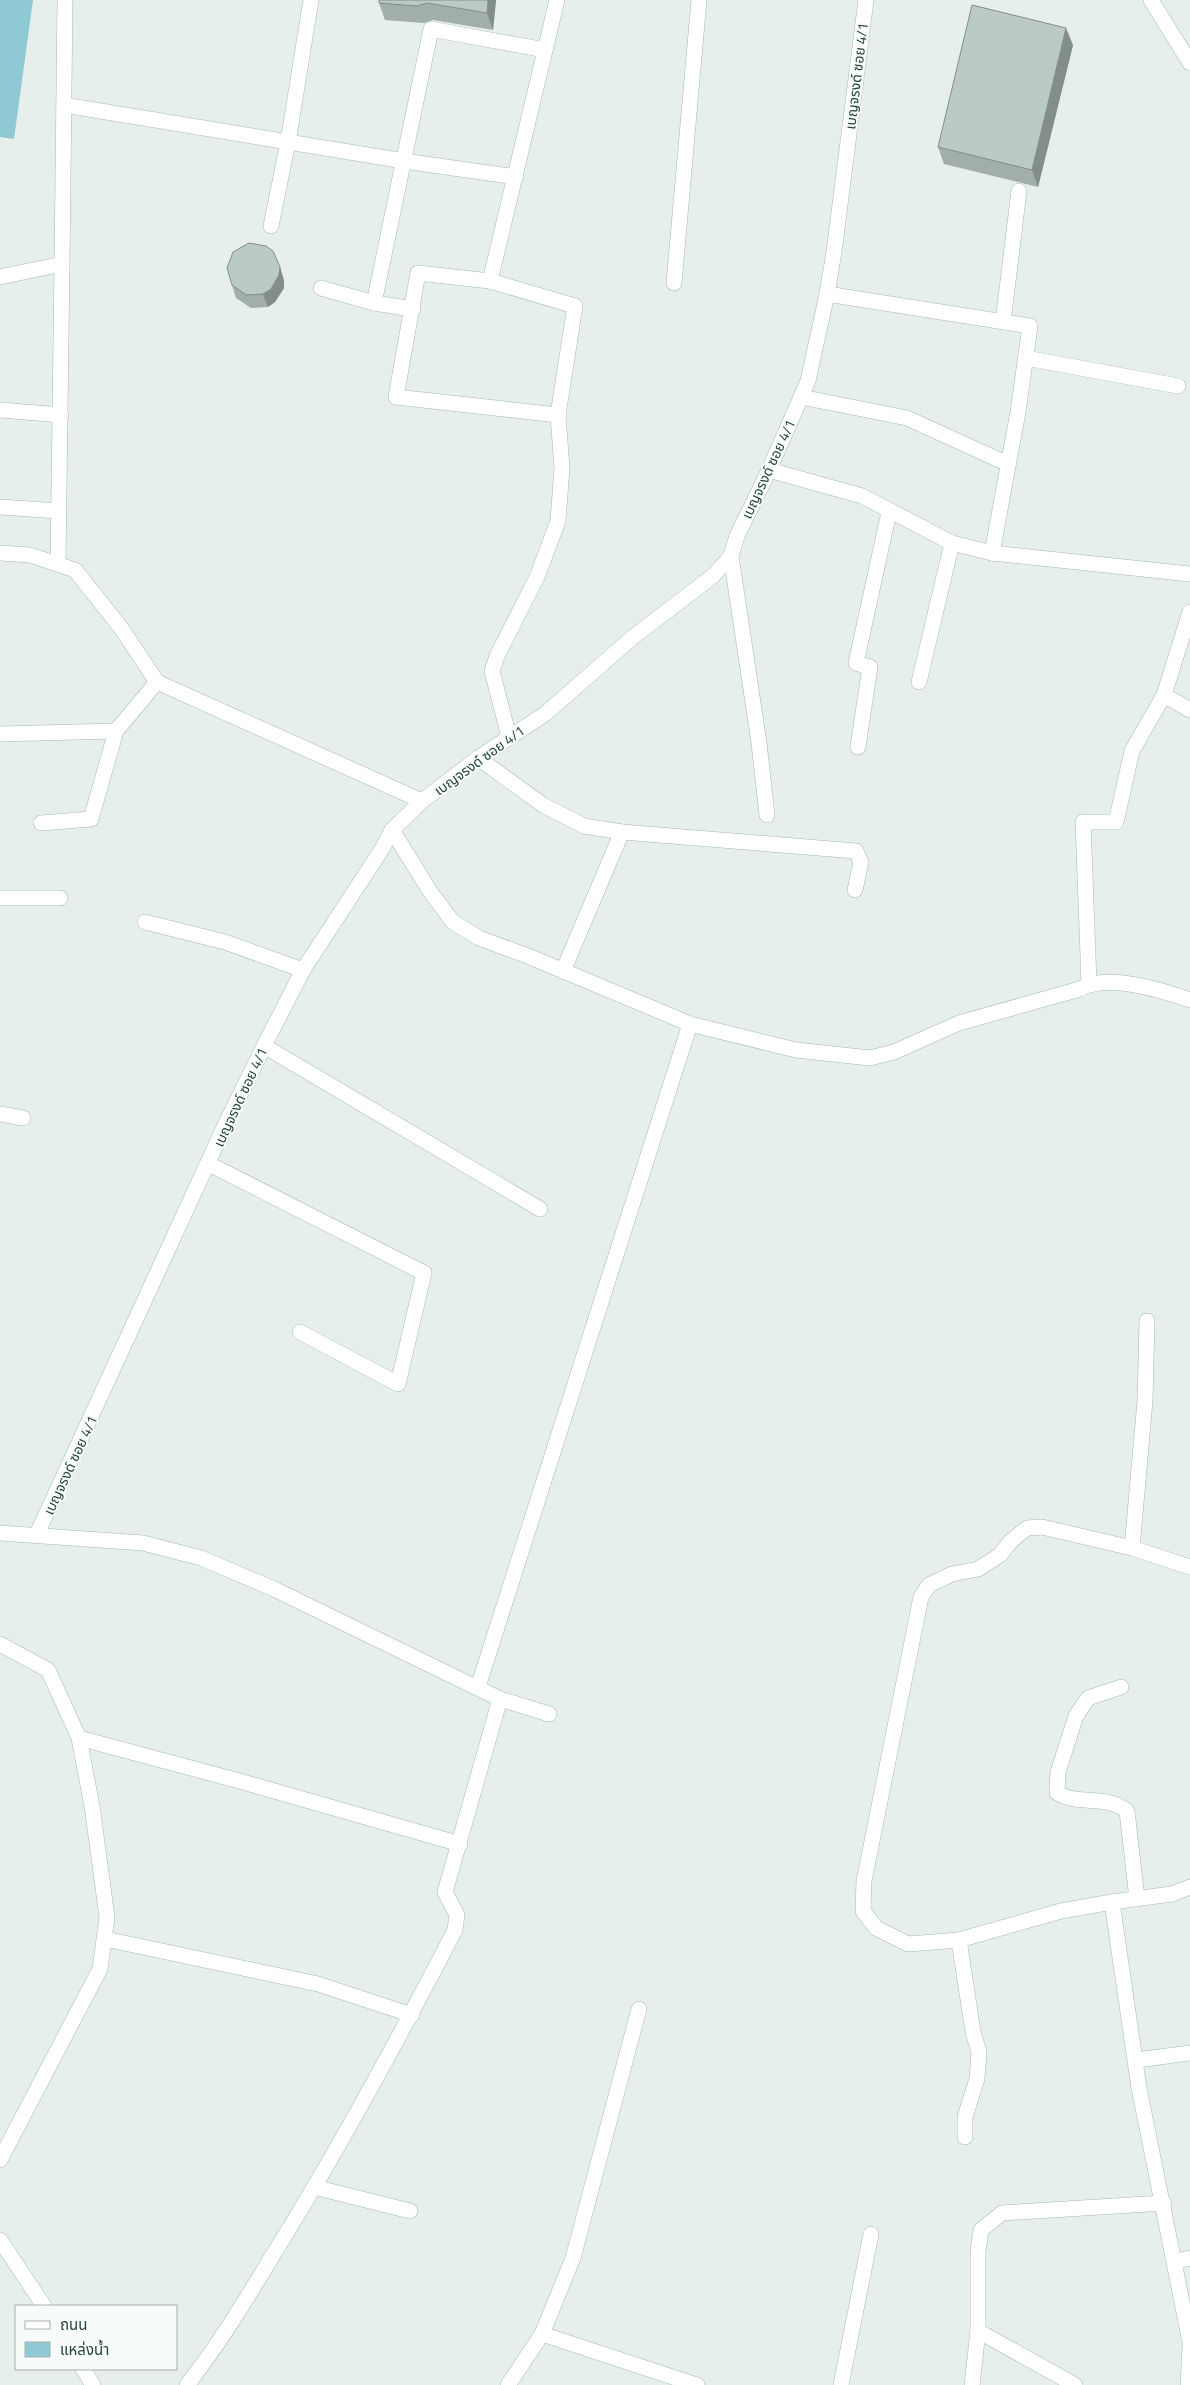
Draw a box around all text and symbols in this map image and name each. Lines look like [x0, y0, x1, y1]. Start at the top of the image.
street label: เบญจรงด์ ซอย 4/1 [839, 21, 873, 131]
street label: เบญจรงด์ ซอย 4/1 [736, 416, 800, 522]
street label: เบญจรงด์ ซอย 4/1 [429, 720, 529, 800]
street label: เบญจรงด์ ซอย 4/1 [208, 1044, 272, 1150]
street label: เบญจรงด์ ซอย 4/1 [38, 1412, 102, 1518]
legend [15, 2305, 178, 2370]
text: ถนน [60, 2313, 87, 2336]
text: แหล่งน้ำ [60, 2338, 109, 2361]

